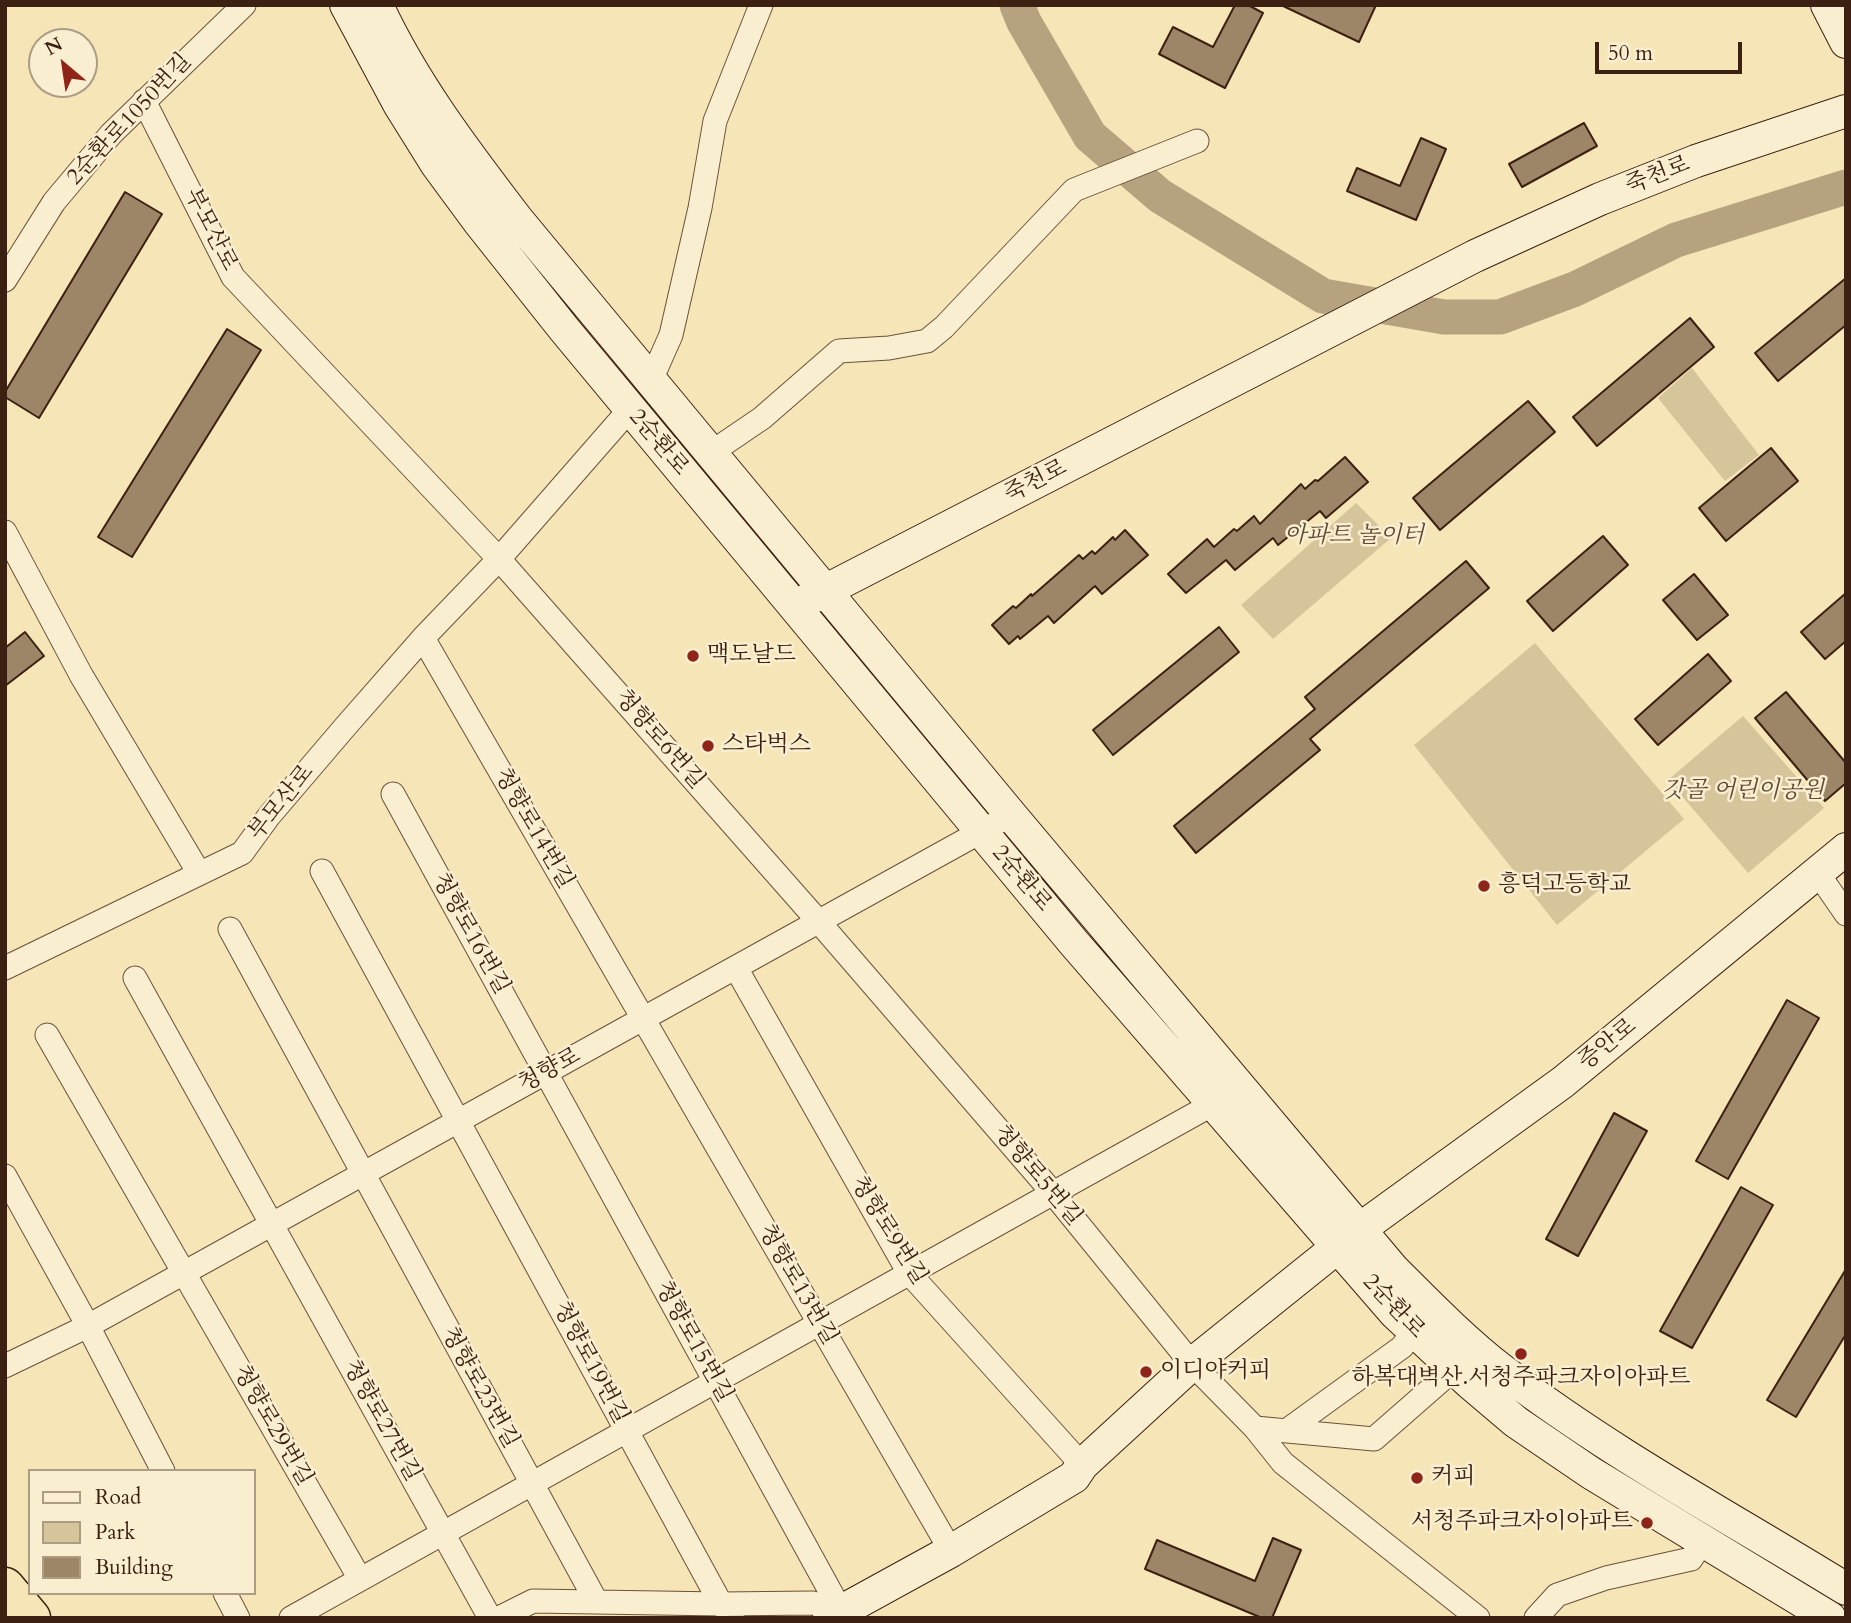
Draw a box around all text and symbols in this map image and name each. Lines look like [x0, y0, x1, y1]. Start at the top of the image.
north arrow [28, 28, 98, 98]
scale bar [1599, 28, 1746, 72]
text: N [40, 31, 67, 62]
text: 50 m [1608, 39, 1653, 68]
street label: 2순환로1050번길 [62, 48, 198, 192]
street label: 죽천로 [1622, 151, 1694, 201]
street label: 부모산로 [178, 184, 242, 276]
street label: 2순환로 [622, 404, 694, 482]
street label: 죽천로 [1000, 455, 1072, 509]
park label: 아파트 놀이터 [1284, 523, 1424, 551]
place label: 맥도날드 [707, 642, 796, 670]
marker: 맥도날드 [685, 648, 701, 664]
street label: 청향로6번길 [608, 685, 710, 795]
place label: 스타벅스 [722, 732, 811, 760]
marker: 스타벅스 [700, 738, 716, 754]
street label: 부모산로 [243, 760, 321, 846]
street label: 청향로14번길 [487, 764, 579, 894]
park label: 갓골 어린이공원 [1662, 778, 1824, 806]
street label: 2순환로 [985, 840, 1057, 918]
street label: 청향로16번길 [425, 868, 515, 1000]
place label: 흥덕고등학교 [1498, 872, 1631, 900]
marker: 흥덕고등학교 [1476, 878, 1492, 894]
street label: 증안로 [1573, 1013, 1643, 1077]
street label: 청향로 [514, 1043, 586, 1099]
street label: 청향로5번길 [987, 1120, 1087, 1232]
street label: 청향로9번길 [844, 1172, 932, 1290]
street label: 청향로13번길 [751, 1220, 843, 1350]
street label: 2순환로 [1356, 1269, 1430, 1345]
street label: 청향로15번길 [648, 1276, 738, 1408]
street label: 청향로19번길 [546, 1297, 634, 1429]
street label: 청향로23번길 [434, 1322, 524, 1454]
marker: 하복대벽산.서청주파크자이아파트 [1513, 1346, 1529, 1362]
street label: 청향로27번길 [336, 1355, 426, 1487]
place label: 이디야커피 [1160, 1358, 1271, 1386]
street label: 청향로29번길 [226, 1361, 318, 1491]
marker: 이디야커피 [1138, 1364, 1154, 1380]
place label: 하복대벽산.서청주파크자이아파트 [1351, 1365, 1691, 1393]
place label: 커피 [1431, 1464, 1475, 1492]
legend [28, 1469, 256, 1595]
marker: 커피 [1409, 1470, 1425, 1486]
text: Road [95, 1483, 141, 1512]
place label: 서청주파크자이아파트 [1411, 1509, 1633, 1537]
marker: 서청주파크자이아파트 [1639, 1515, 1655, 1531]
text: Park [95, 1518, 135, 1547]
text: Building [95, 1553, 173, 1582]

